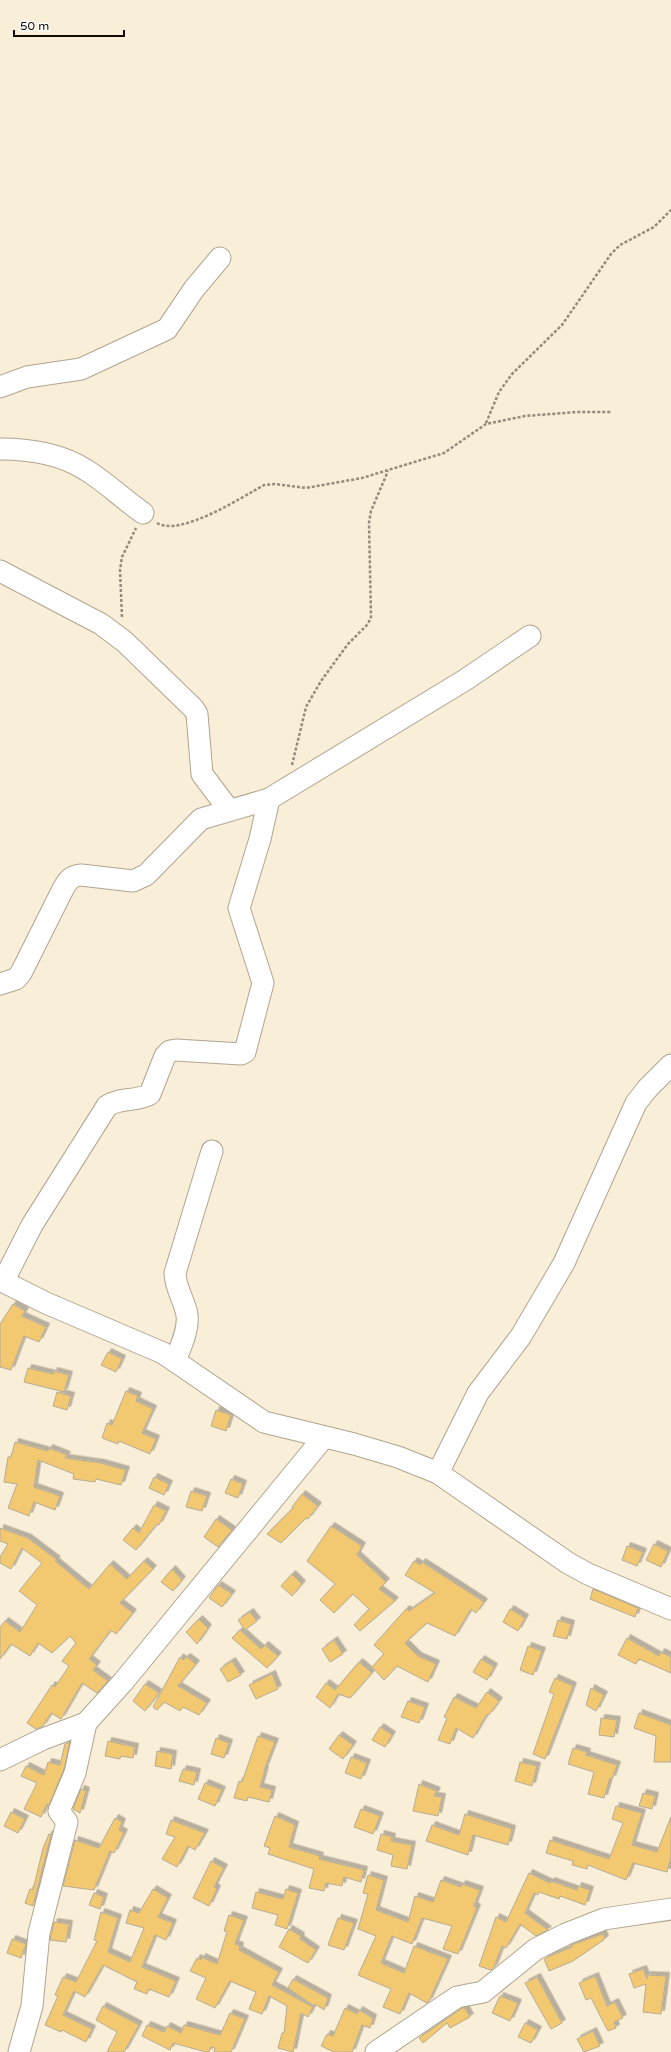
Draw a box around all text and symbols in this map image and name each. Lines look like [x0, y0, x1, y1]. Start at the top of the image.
scale bar [14, 12, 124, 38]
text: 50 m [20, 19, 49, 33]

